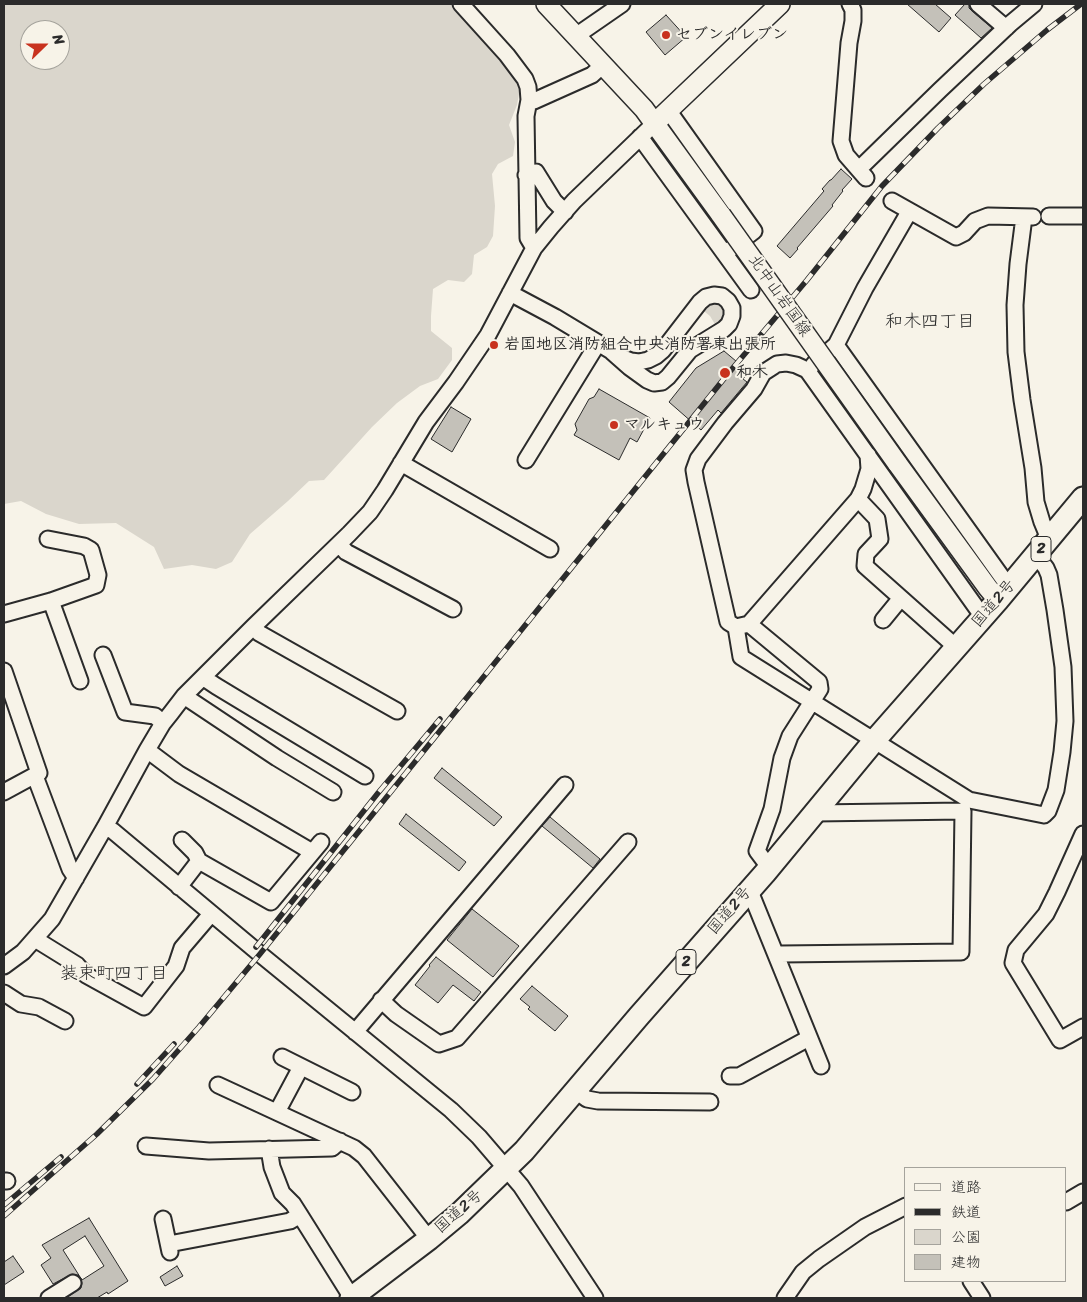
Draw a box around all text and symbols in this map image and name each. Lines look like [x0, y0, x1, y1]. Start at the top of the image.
north arrow [20, 20, 70, 70]
place label: セブンイレブン [676, 25, 788, 45]
marker: セブンイレブン [660, 29, 672, 41]
text: N [45, 30, 72, 49]
street label: 北中山岩国線 [744, 251, 814, 341]
district label: 和木四丁目 [885, 311, 975, 333]
place label: 岩国地区消防組合中央消防署東出張所 [504, 335, 776, 355]
marker: 岩国地区消防組合中央消防署東出張所 [488, 339, 500, 351]
place label: 和木 [736, 363, 768, 383]
marker: 和木 [718, 366, 732, 380]
place label: マルキュウ [624, 415, 704, 435]
marker: マルキュウ [608, 419, 620, 431]
road number: 2 [1031, 536, 1051, 562]
street label: 国道2号 [968, 576, 1020, 632]
street label: 国道2号 [704, 883, 756, 939]
road number: 2 [676, 950, 696, 974]
district label: 装束町四丁目 [60, 963, 168, 985]
legend [904, 1167, 1067, 1282]
text: 道路 [951, 1174, 981, 1200]
street label: 国道2号 [431, 1186, 487, 1238]
text: 鉄道 [951, 1199, 981, 1225]
text: 公園 [951, 1224, 981, 1250]
text: 建物 [951, 1249, 981, 1275]

